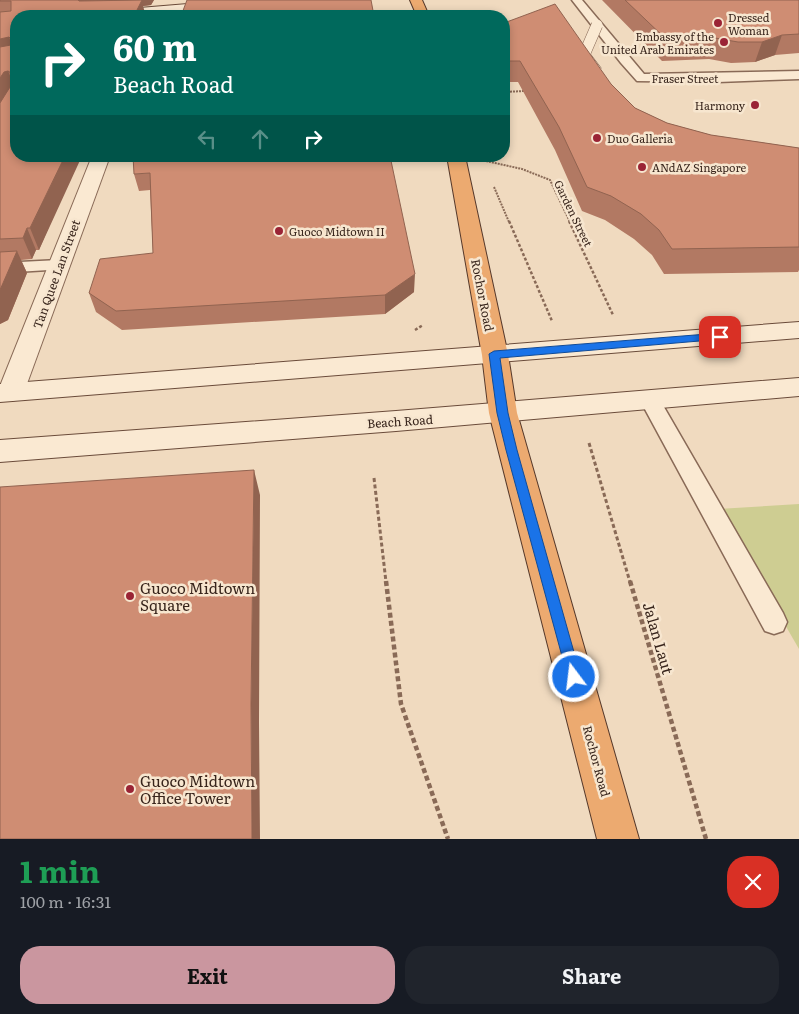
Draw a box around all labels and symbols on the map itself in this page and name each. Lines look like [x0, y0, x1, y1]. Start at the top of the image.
place label: Dressed Woman [728, 9, 770, 38]
marker: Dressed Woman [712, 17, 724, 29]
place label: Embassy of the United Arab Emirates [601, 28, 714, 57]
marker: Embassy of the United Arab Emirates [718, 36, 730, 48]
street label: Fraser Street [651, 70, 719, 86]
place label: Harmony [695, 97, 746, 113]
marker: Harmony [749, 99, 761, 111]
place label: Duo Galleria [607, 130, 673, 146]
marker: Duo Galleria [591, 132, 603, 144]
place label: ANdAZ Singapore [652, 159, 747, 175]
marker: ANdAZ Singapore [636, 161, 648, 173]
street label: Garden Street [551, 177, 597, 250]
street label: Tan Quee Lan Street [28, 217, 84, 331]
place label: Guoco Midtown II [289, 223, 385, 239]
marker: Guoco Midtown II [273, 225, 285, 237]
street label: Rochor Road [467, 257, 499, 333]
pin [699, 316, 741, 358]
street label: Beach Road [366, 410, 434, 432]
place label: Guoco Midtown Square [140, 576, 255, 616]
marker: Guoco Midtown Square [124, 590, 136, 602]
street label: Jalan Laut [638, 599, 680, 677]
position arrow [547, 650, 599, 702]
street label: Rochor Road [579, 723, 615, 799]
place label: Guoco Midtown Office Tower [140, 769, 255, 809]
marker: Guoco Midtown Office Tower [124, 783, 136, 795]

